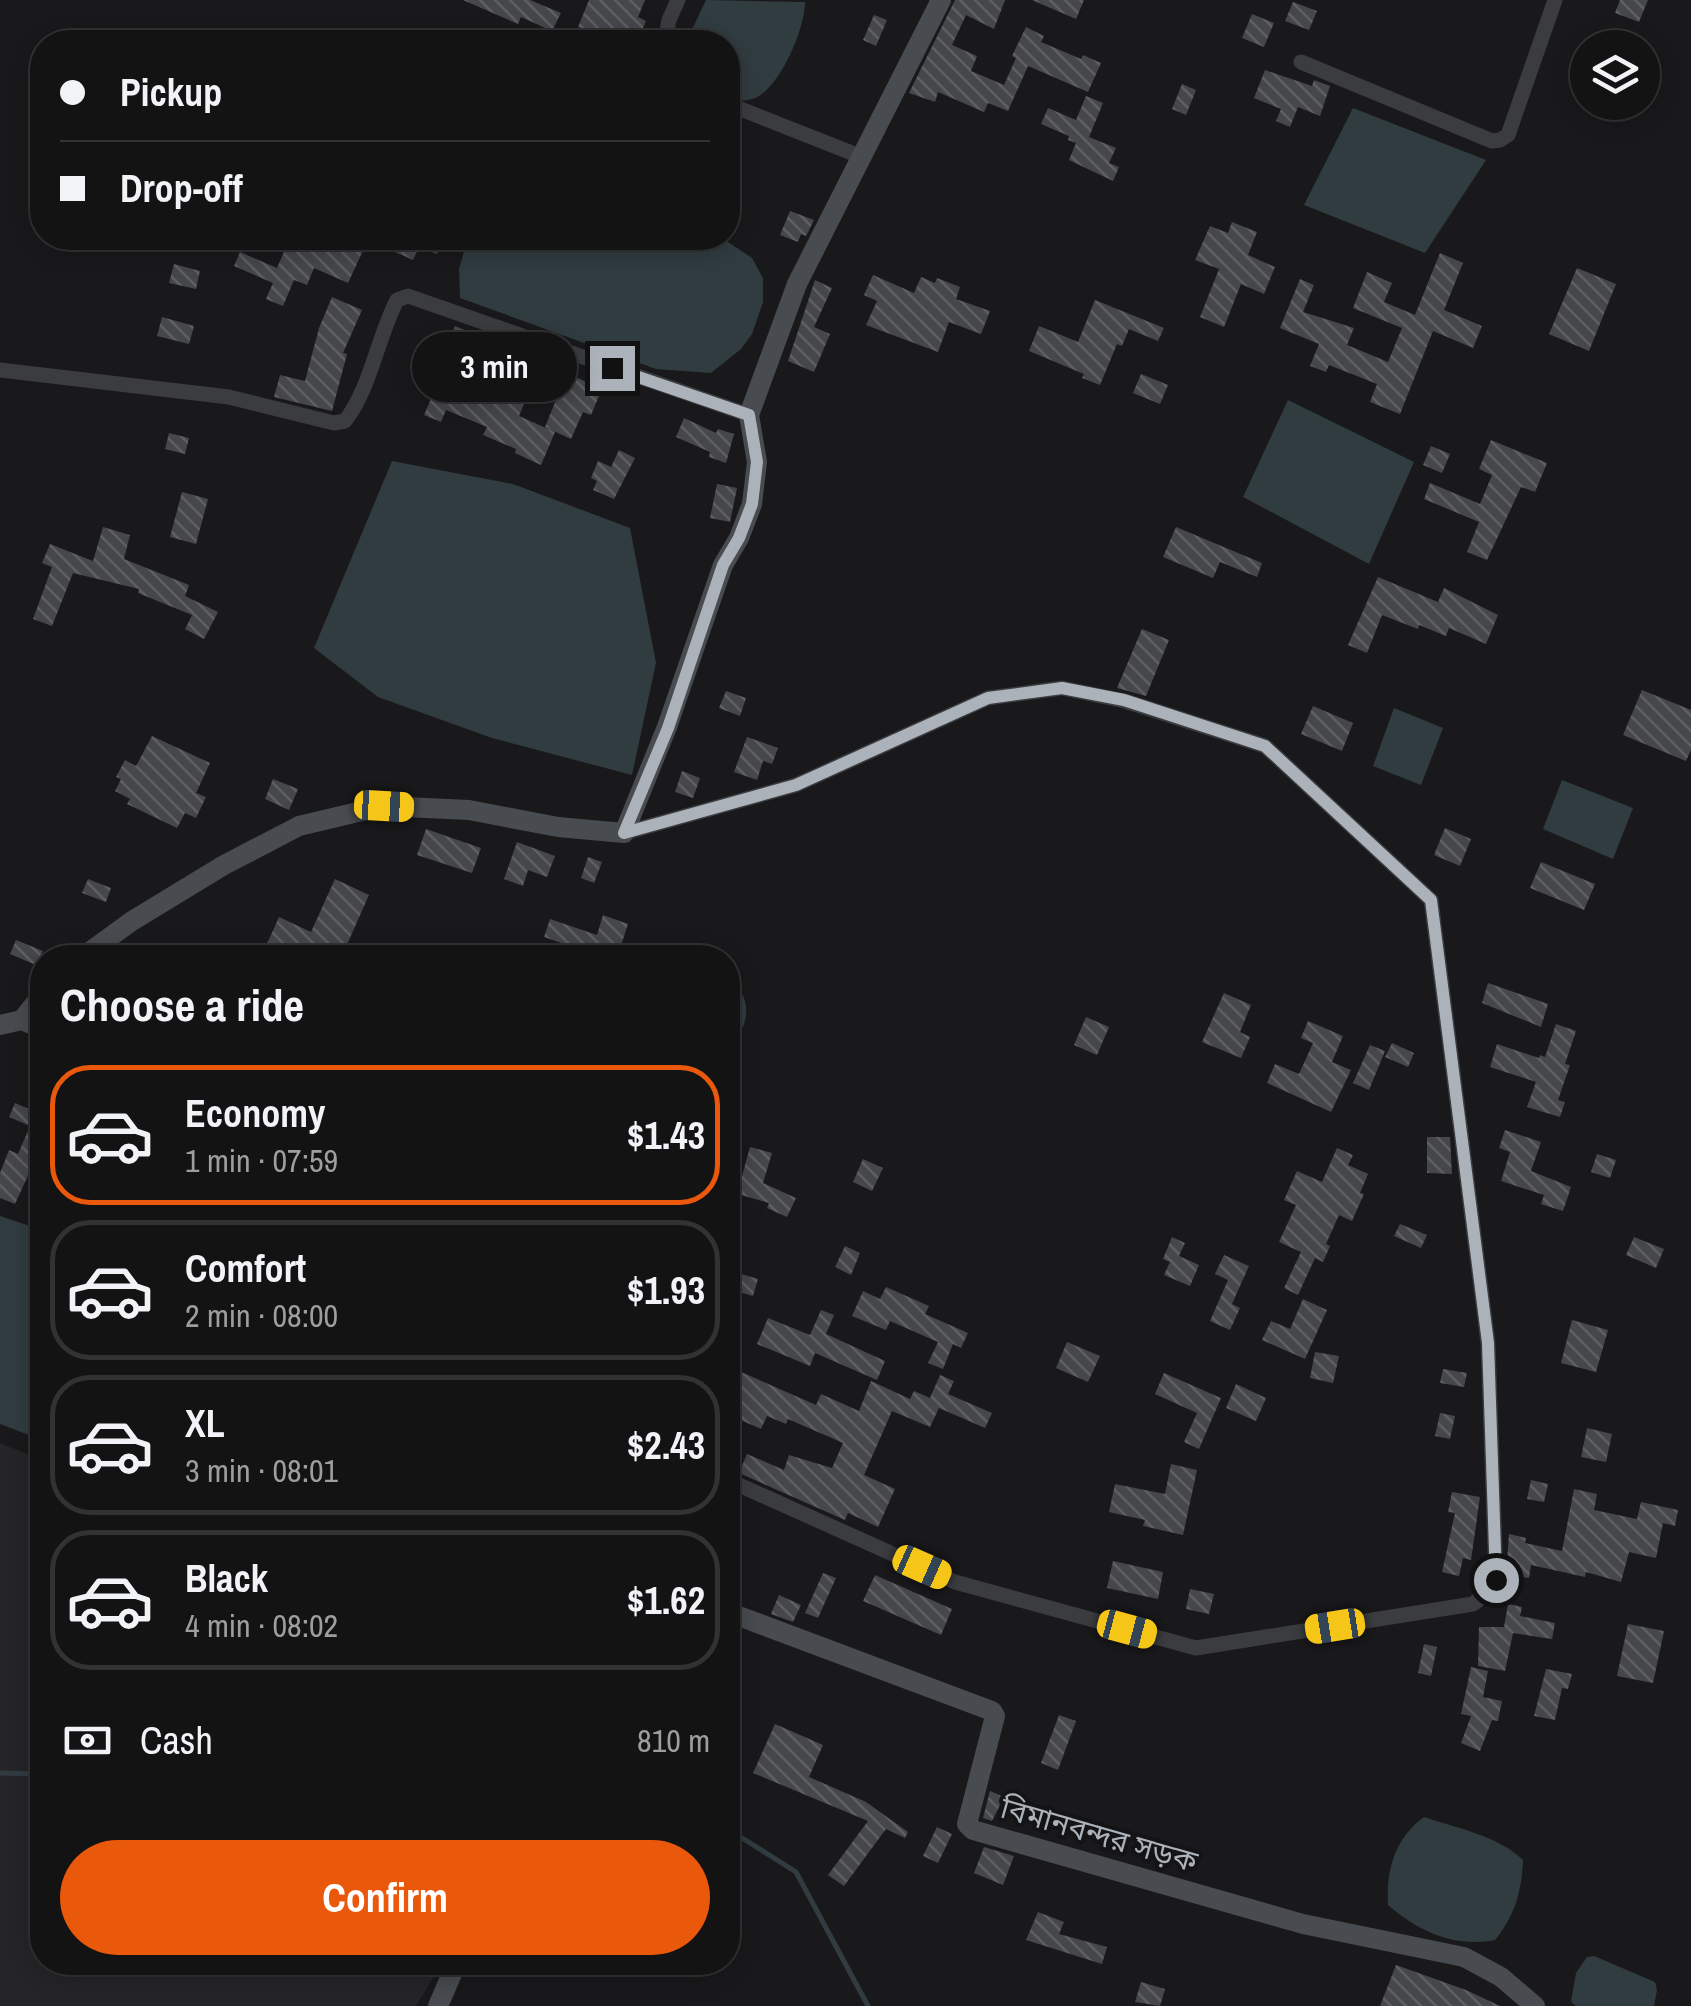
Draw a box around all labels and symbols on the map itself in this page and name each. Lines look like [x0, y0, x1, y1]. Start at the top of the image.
callout: 3 min [412, 333, 577, 403]
route end [590, 346, 635, 391]
car [353, 789, 415, 823]
car [888, 1541, 956, 1593]
route start [1474, 1558, 1519, 1603]
car [1303, 1606, 1367, 1646]
car [1094, 1607, 1160, 1651]
street label: বিমানবন্দর সড়ক [995, 1787, 1203, 1881]

